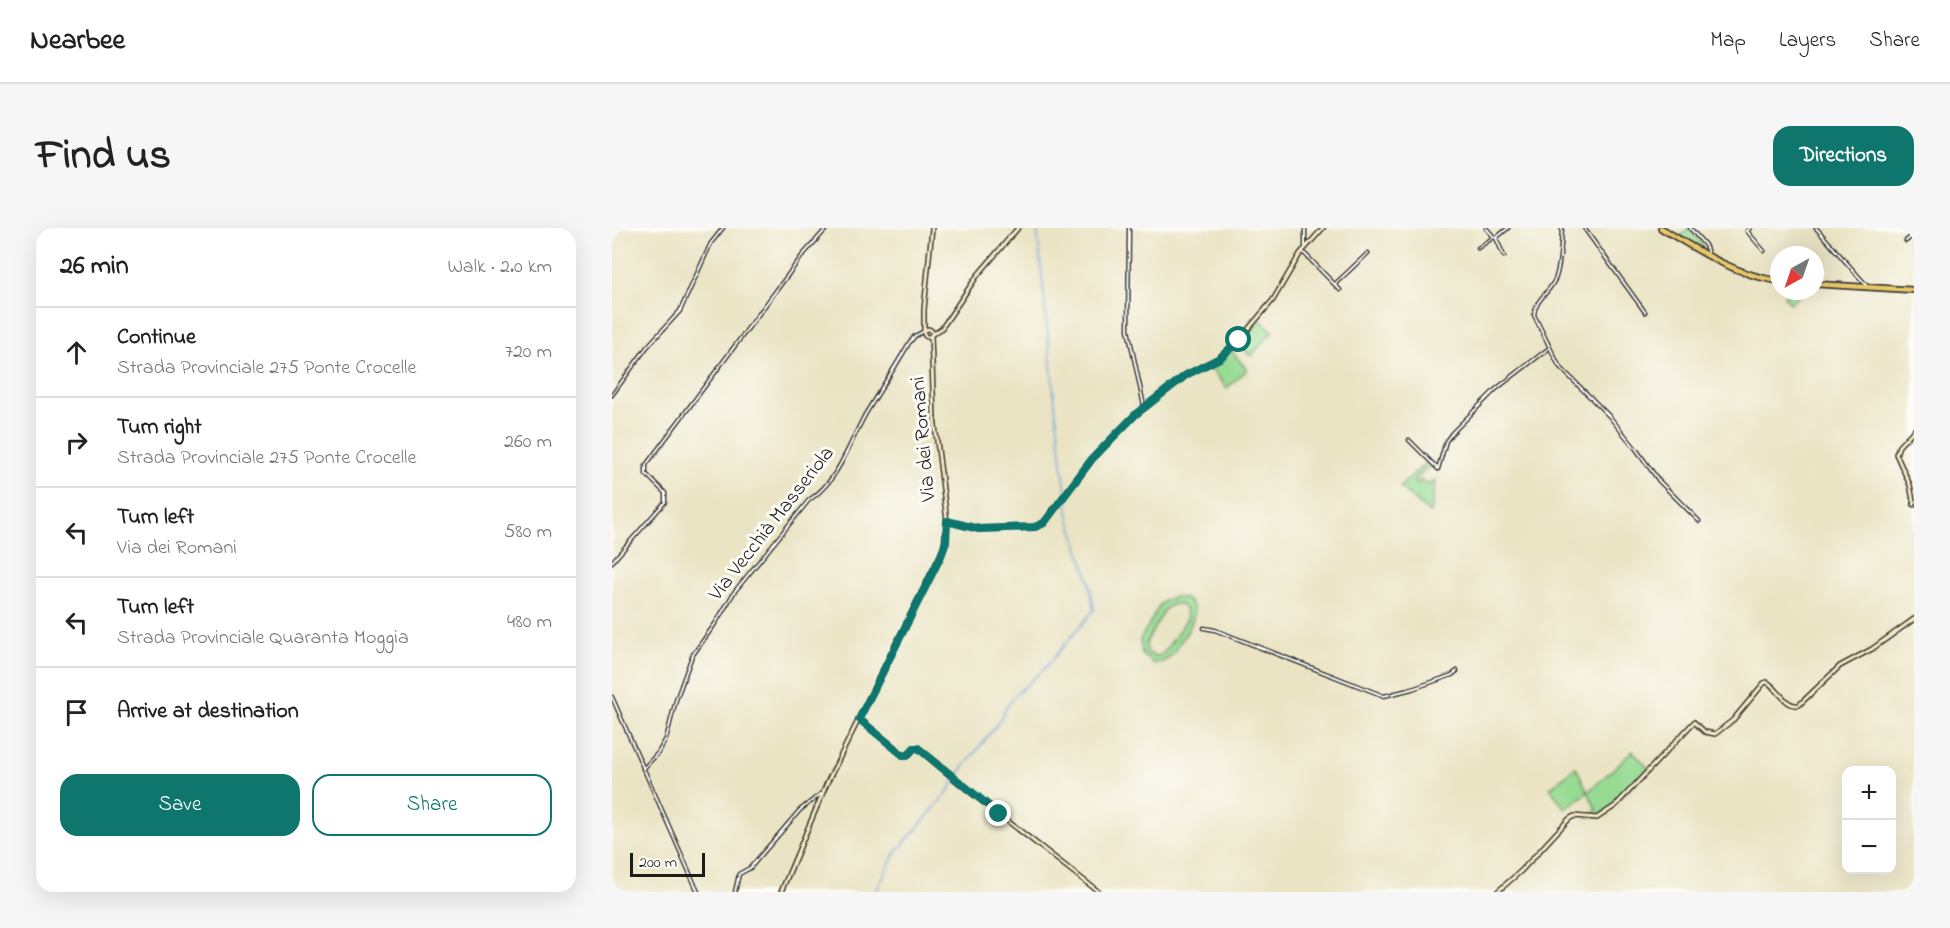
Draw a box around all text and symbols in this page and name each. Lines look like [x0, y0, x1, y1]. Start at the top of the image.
text: Nearbee [30, 21, 125, 62]
text: Map [1710, 26, 1746, 56]
text: Layers [1779, 26, 1836, 56]
text: Share [1869, 26, 1920, 56]
text: Find us [36, 126, 171, 187]
button: Directions [1773, 126, 1914, 186]
north arrow [1770, 246, 1824, 300]
text: 26 min [60, 248, 129, 286]
text: Walk · 2.0 km [447, 253, 552, 282]
text: Continue [117, 322, 196, 354]
route start [1225, 326, 1251, 352]
icon: ahead [60, 336, 93, 369]
text: 720 m [505, 338, 552, 367]
text: Strada Provinciale 275 Ponte Crocelle [117, 354, 416, 383]
street label: Via dei Romani [904, 375, 945, 504]
text: Turn right [117, 412, 202, 444]
icon: right [60, 426, 93, 459]
text: 260 m [504, 428, 552, 457]
street label: Via Vecchià Masseriola [701, 440, 842, 609]
text: Strada Provinciale 275 Ponte Crocelle [117, 444, 416, 473]
text: Turn left [117, 502, 194, 534]
icon: left [60, 516, 93, 549]
text: 580 m [504, 518, 552, 547]
text: Via dei Romani [117, 534, 237, 563]
text: Turn left [117, 592, 194, 624]
icon: left [60, 606, 93, 639]
text: 480 m [507, 608, 552, 637]
text: Strada Provinciale Quaranta Moggia [117, 624, 409, 653]
icon: arrive [60, 696, 93, 729]
text: Arrive at destination [117, 696, 299, 728]
map controls [1842, 766, 1896, 874]
button: + [1842, 766, 1896, 820]
button: Save [60, 774, 300, 836]
button: Share [312, 774, 552, 836]
route end [985, 800, 1011, 826]
button: − [1842, 820, 1896, 874]
scale bar [630, 850, 705, 878]
text: 200 m [639, 851, 677, 875]

